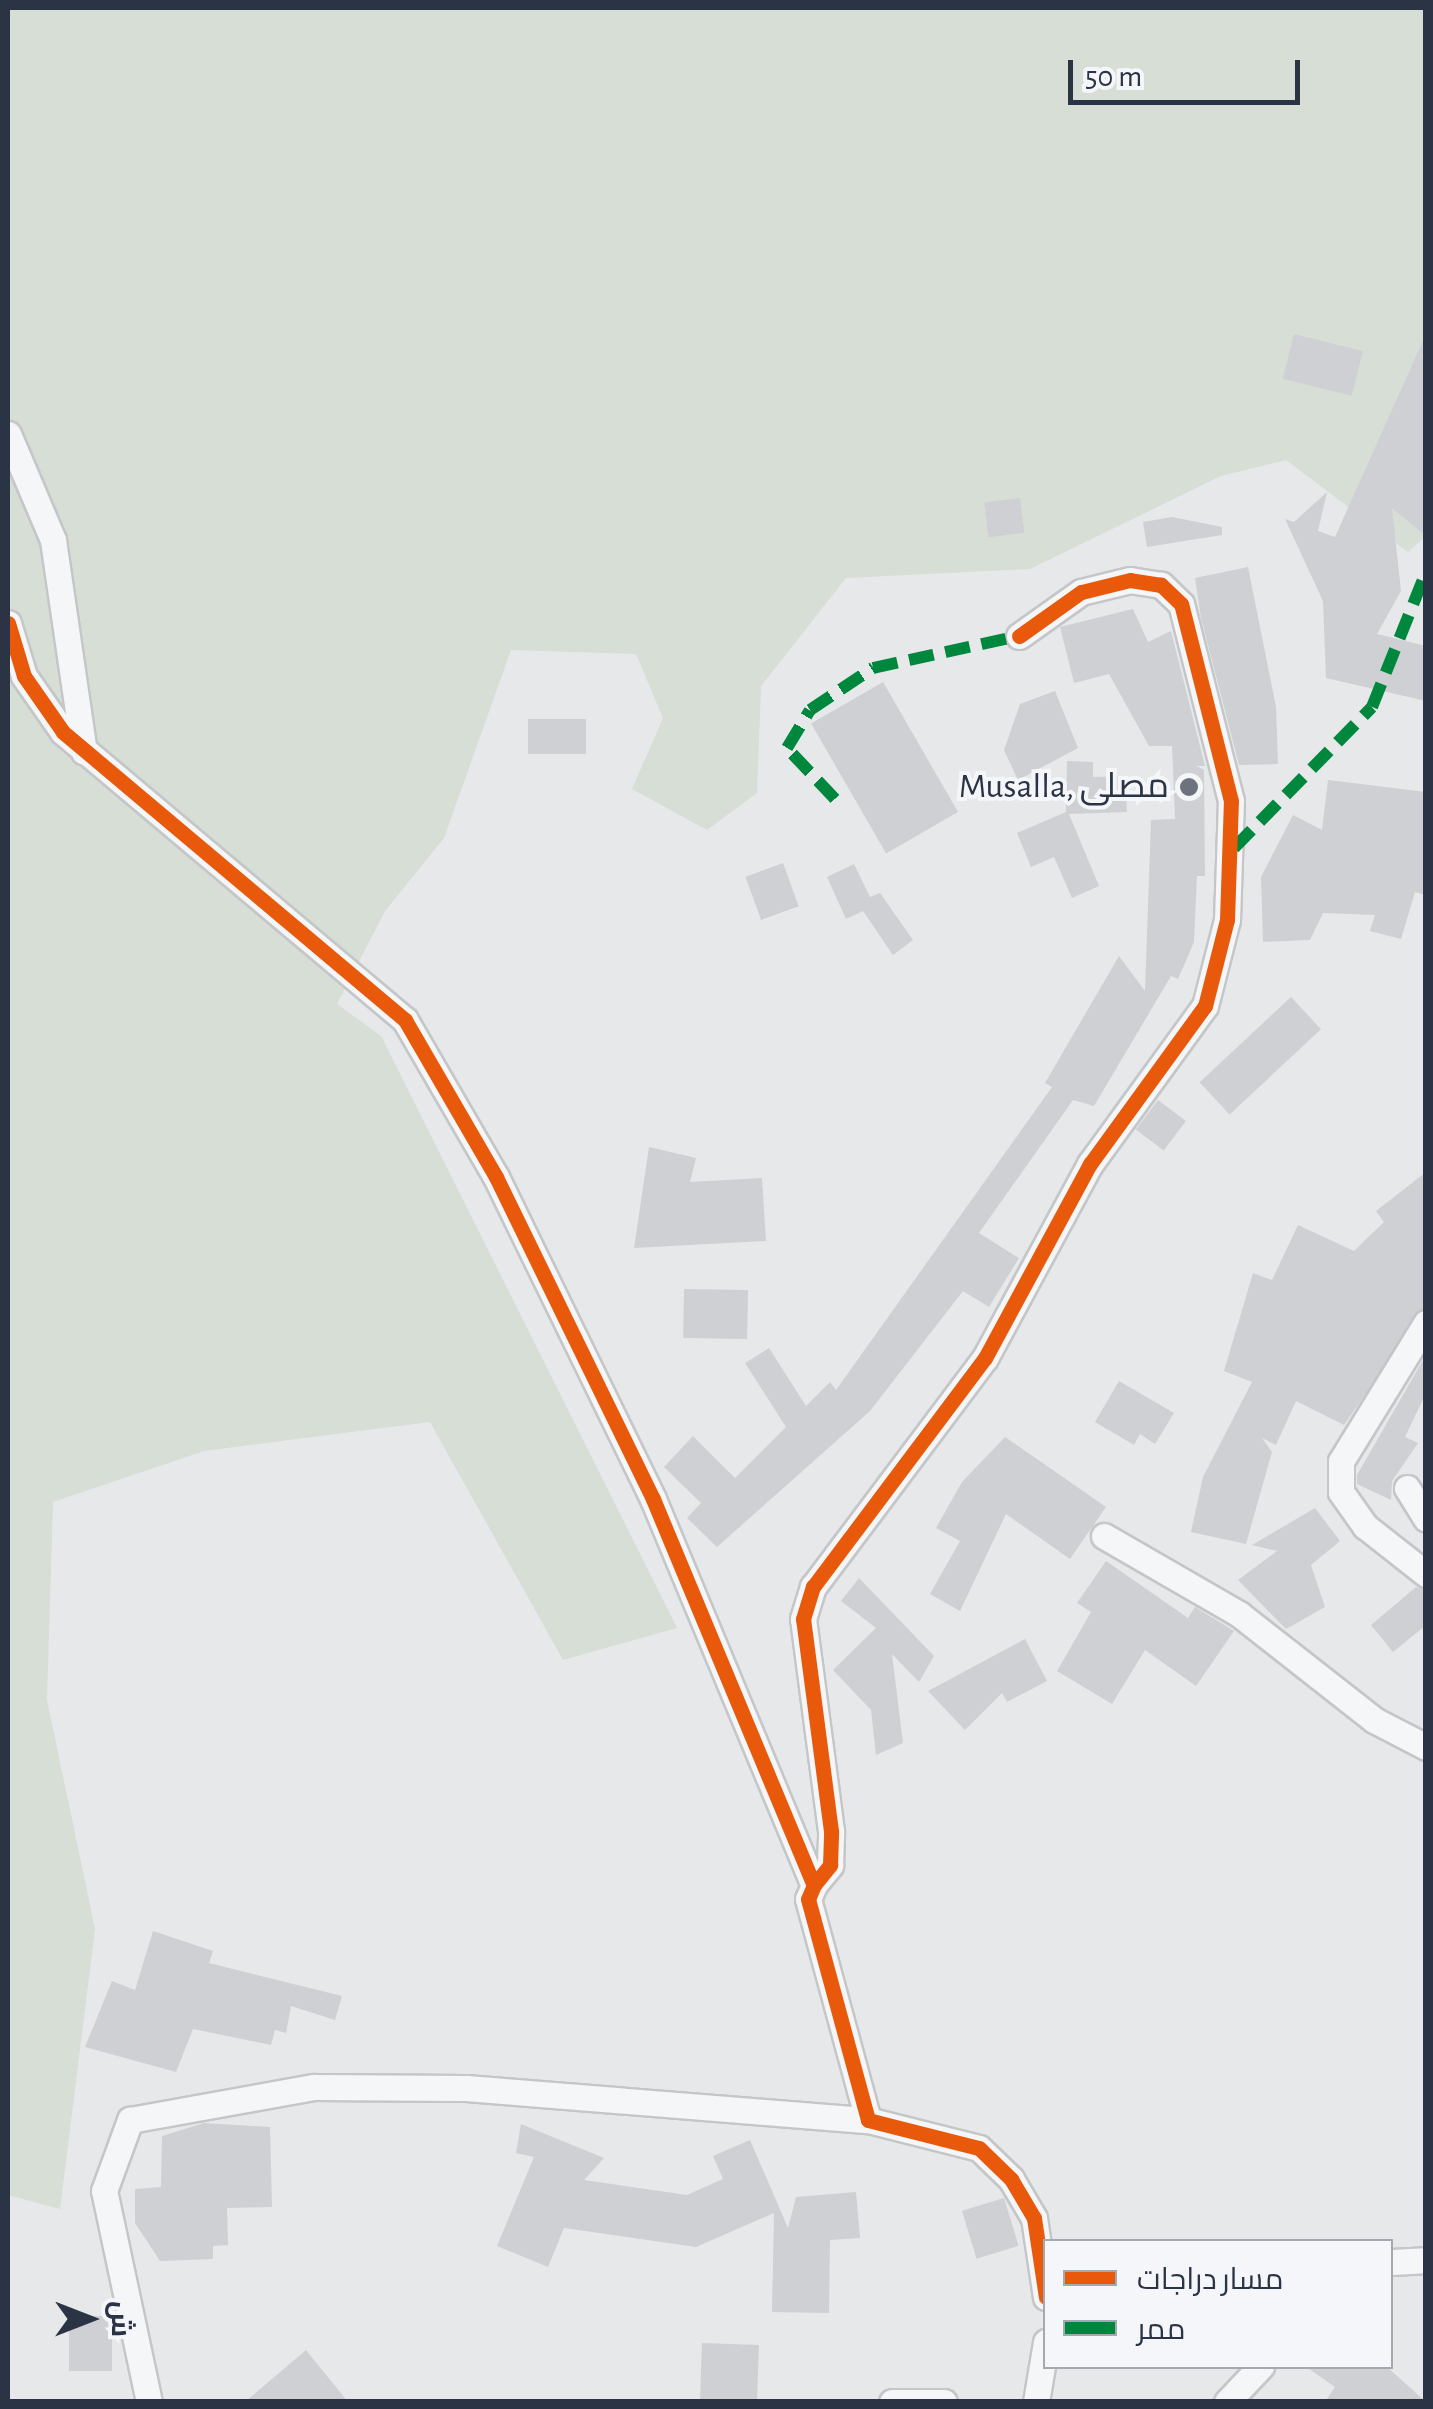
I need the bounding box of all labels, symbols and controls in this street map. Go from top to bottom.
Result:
scale bar [1073,40,1306,102]
text: 50 m [1085,62,1142,92]
place label: Musalla, مصلى [959,766,1169,808]
marker: Musalla, مصلى [1178,776,1200,798]
legend [1043,2239,1393,2369]
text: مسار دراجات [1137,2265,1283,2295]
north arrow [40,2269,140,2369]
text: ش [106,2301,134,2337]
text: ممر [1137,2315,1186,2345]

